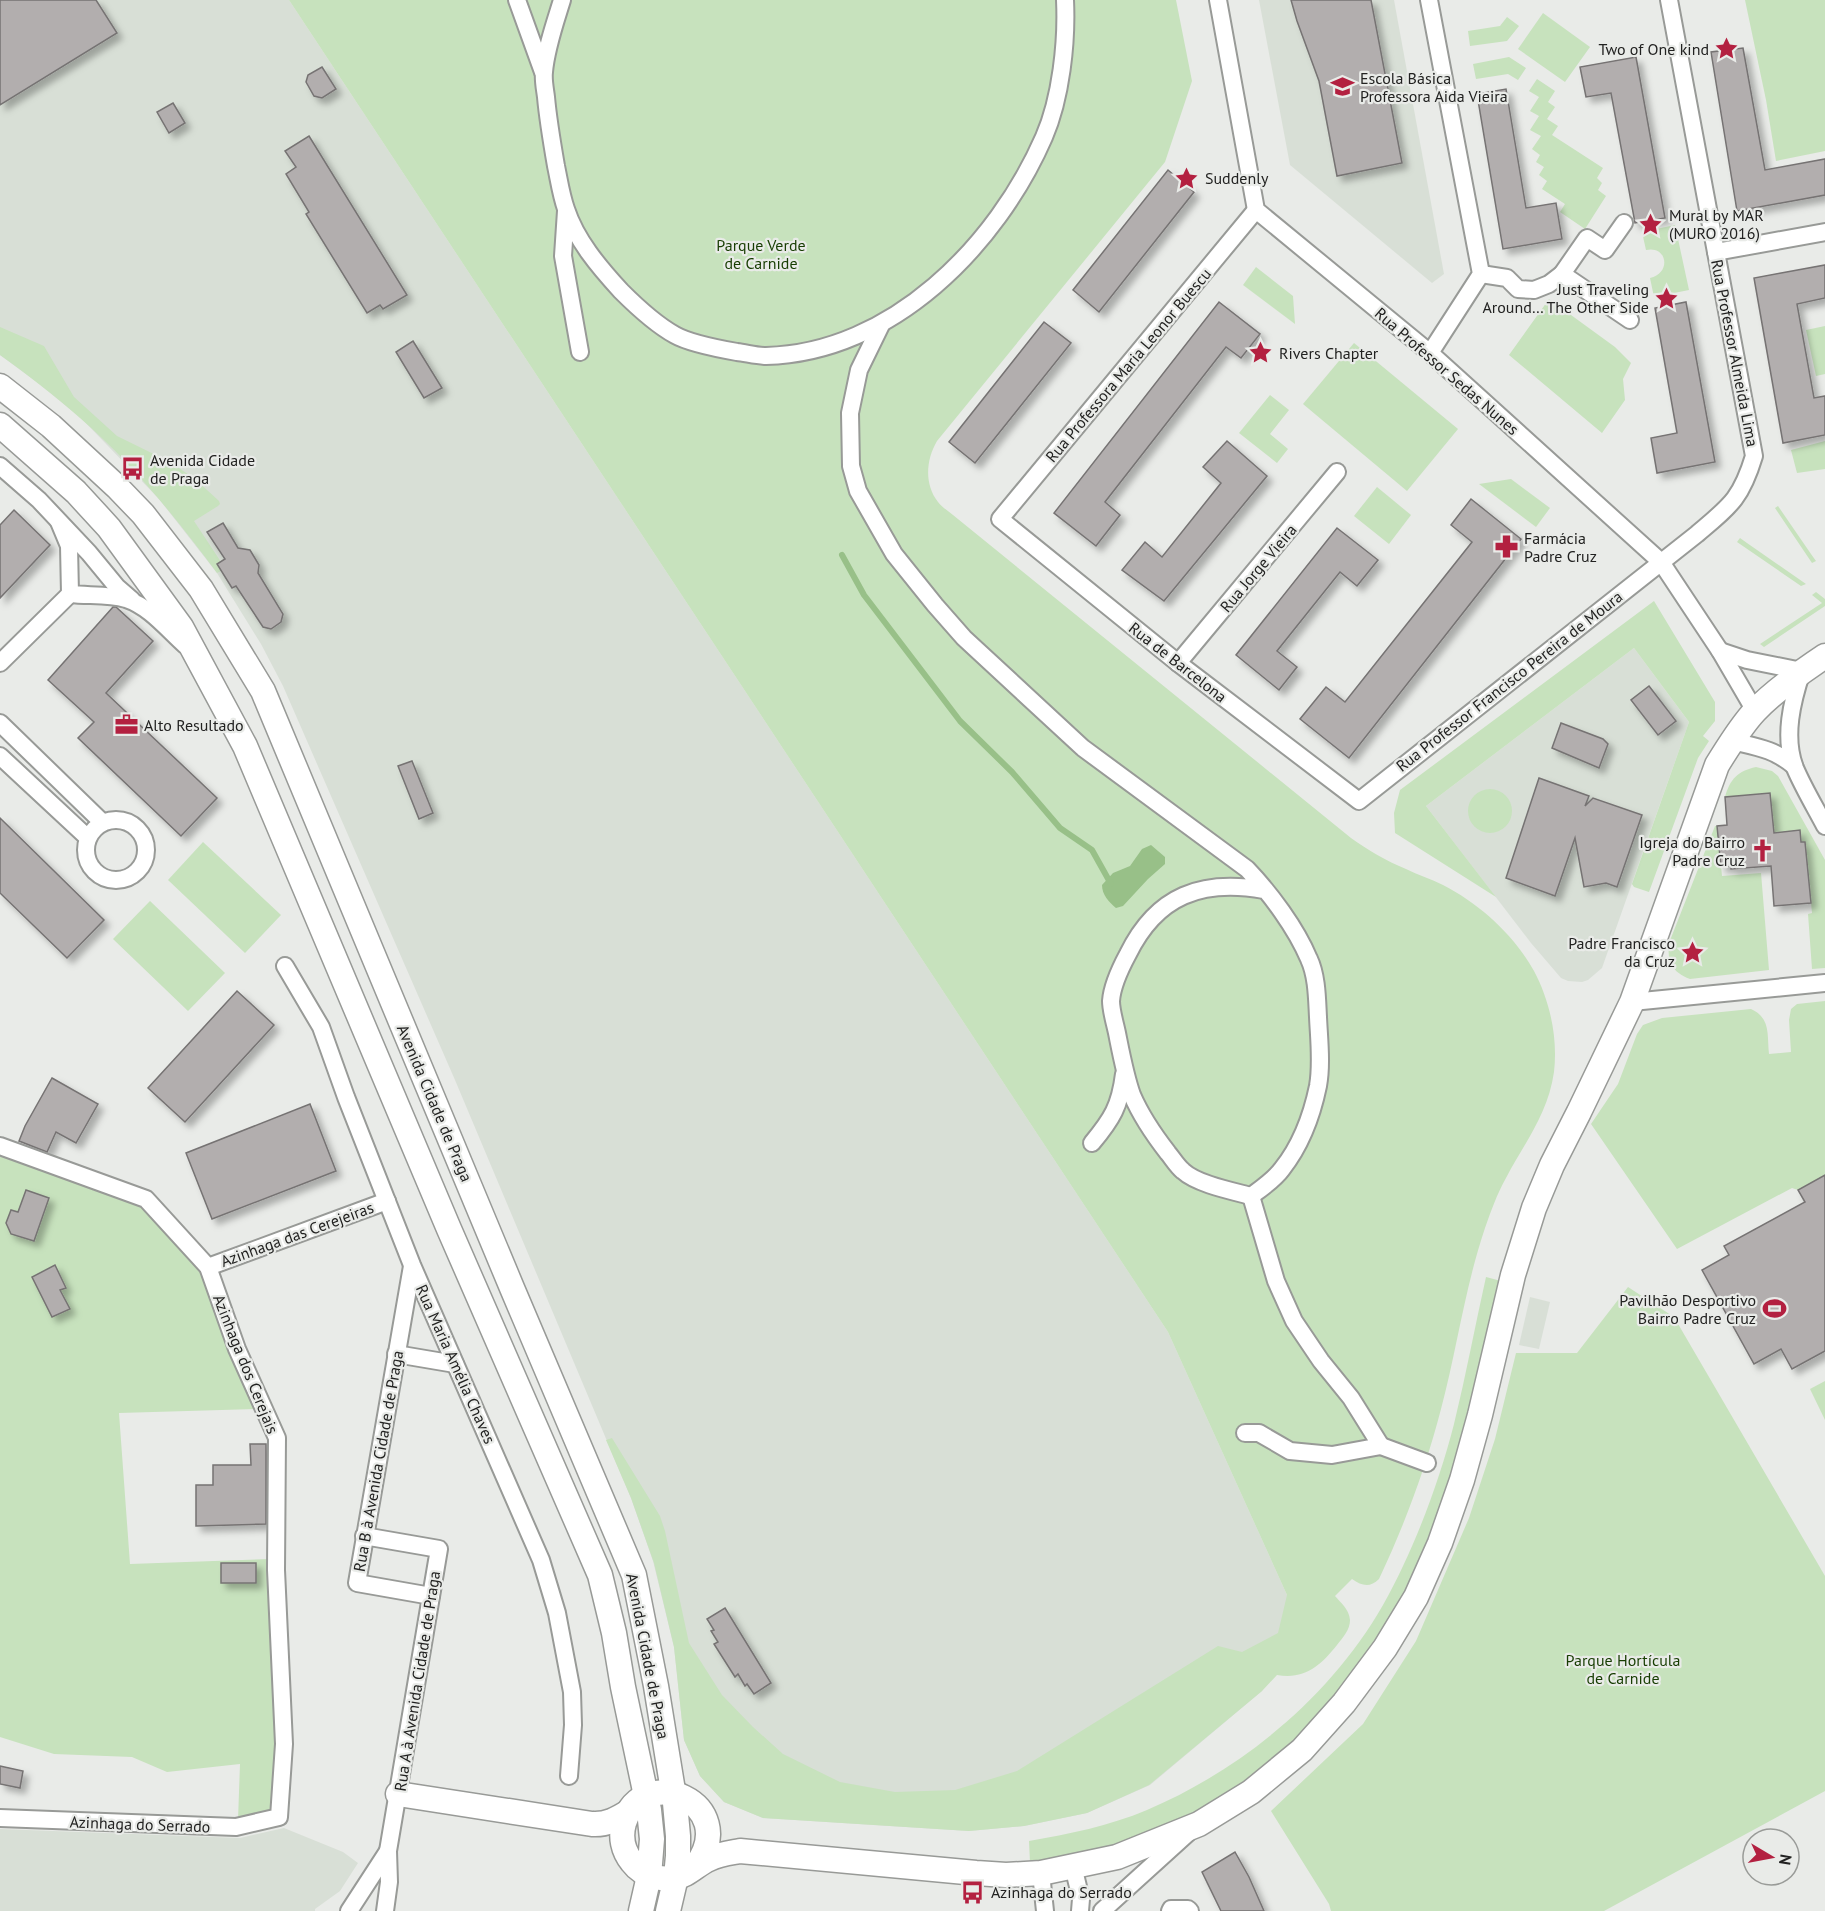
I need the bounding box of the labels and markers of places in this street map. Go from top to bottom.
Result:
place icon: Two of One kind [1714,36,1740,62]
place label: Two of One kind [1599,39,1709,59]
place label: Escola Básica Professora Aida Vieira [1360,68,1508,106]
school or university icon: Escola Básica Professora Aida Vieira [1329,74,1355,100]
place icon: Suddenly [1174,165,1200,191]
place label: Suddenly [1205,168,1269,188]
place label: Mural by MAR (MURO 2016) [1669,205,1764,243]
place icon: Mural by MAR (MURO 2016) [1638,211,1664,237]
place label: Just Traveling Around… The Other Side [1482,279,1649,317]
place icon: Just Traveling Around… The Other Side [1654,285,1680,311]
place icon: Rivers Chapter [1248,340,1274,366]
place label: Rivers Chapter [1279,343,1379,363]
place label: Avenida Cidade de Praga [150,450,255,488]
bus stop icon: Avenida Cidade de Praga [119,456,145,482]
place label: Farmácia Padre Cruz [1524,528,1597,566]
pharmacy icon: Farmácia Padre Cruz [1493,534,1519,560]
office icon: Alto Resultado [113,712,139,738]
place label: Alto Resultado [144,715,244,735]
place label: Igreja do Bairro Padre Cruz [1639,832,1745,870]
church icon: Igreja do Bairro Padre Cruz [1750,838,1776,864]
place label: Padre Francisco da Cruz [1568,933,1675,971]
place icon: Padre Francisco da Cruz [1680,939,1706,965]
place label: Pavilhão Desportivo Bairro Padre Cruz [1619,1290,1756,1328]
sports icon: Pavilhão Desportivo Bairro Padre Cruz [1761,1296,1787,1322]
bus stop icon: Azinhaga do Serrado [960,1879,986,1905]
place label: Azinhaga do Serrado [991,1882,1132,1902]

